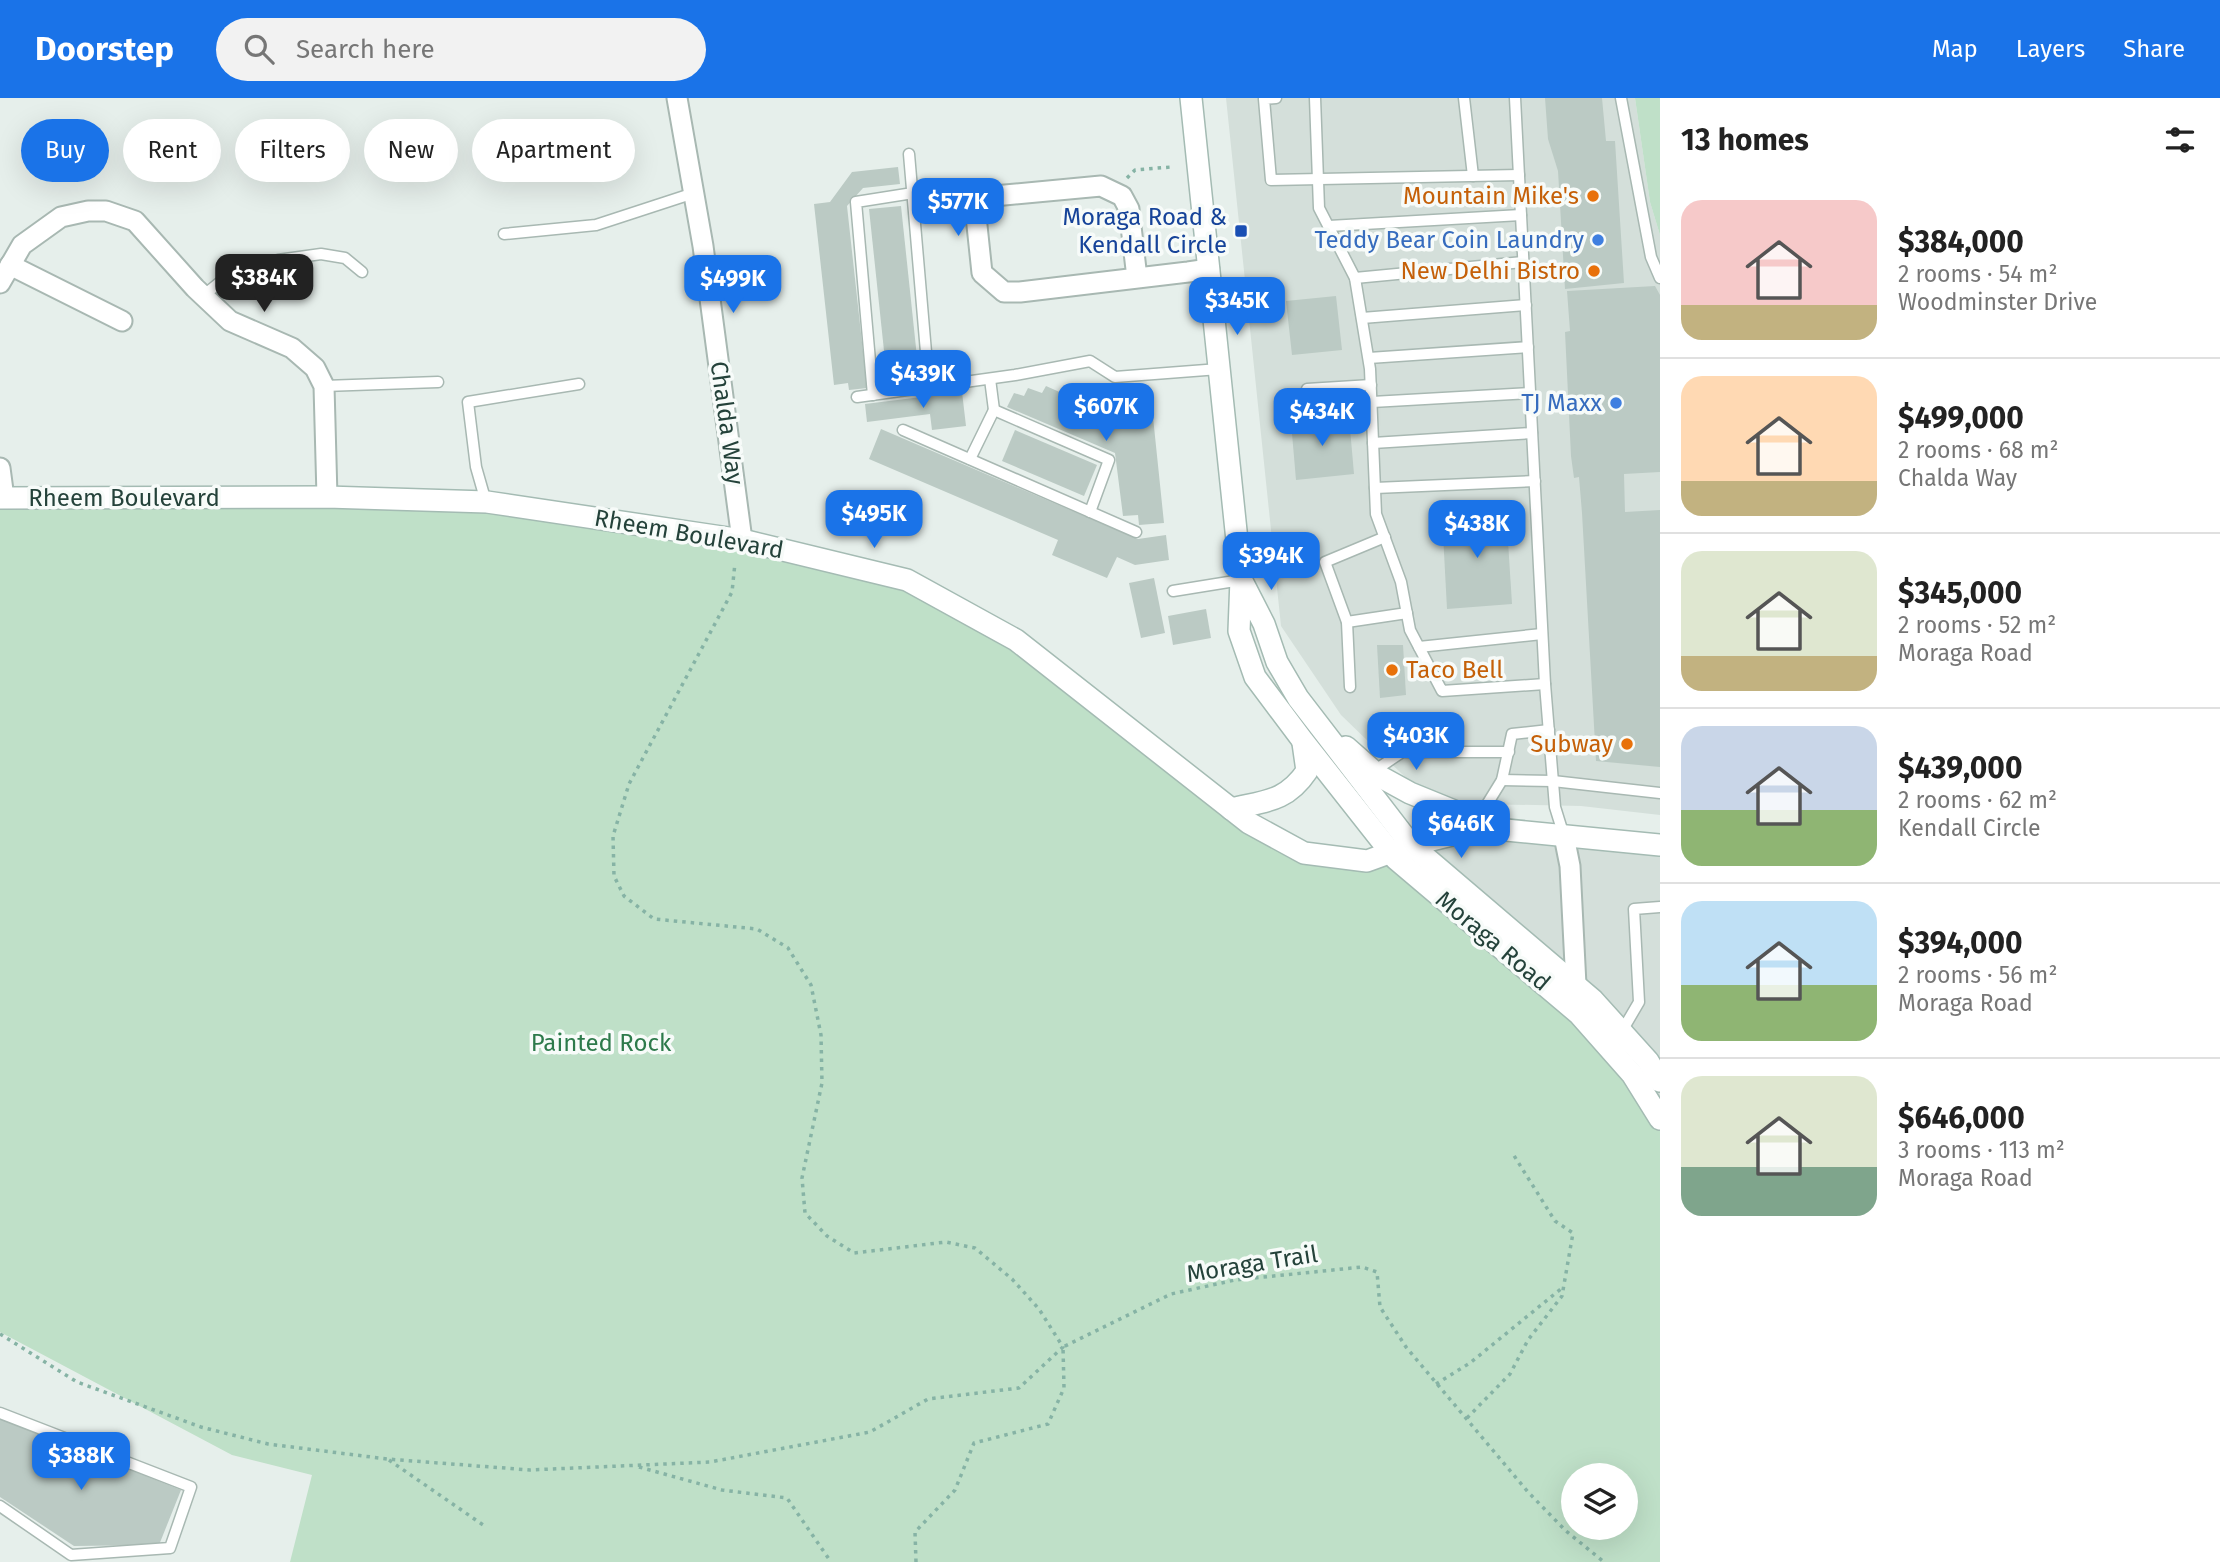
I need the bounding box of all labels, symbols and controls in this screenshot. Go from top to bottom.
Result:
search box [216,18,706,81]
text: Doorstep [35,29,174,69]
icon: search [240,30,278,68]
text: Search here [296,34,435,65]
text: Map [1932,35,1978,63]
text: Layers [2016,35,2085,63]
text: Share [2123,35,2185,63]
chip: Buy [21,119,109,182]
chip: Rent [123,119,221,182]
chip: Filters [235,119,350,182]
chip: New [364,119,458,182]
chip: Apartment [472,119,635,182]
icon: filters [2161,121,2199,159]
text: 13 homes [1681,122,1809,158]
pin: $577K [909,178,1007,238]
place label: Mountain Mike's [1403,182,1579,210]
text: $577K [928,187,988,215]
marker: Mountain Mike's [1585,188,1601,204]
place label: Moraga Road & Kendall Circle [1062,203,1227,259]
marker: Moraga Road & Kendall Circle [1233,223,1249,239]
text: $384,000 [1898,224,2024,260]
place label: Teddy Bear Coin Laundry [1314,226,1584,254]
icon: home [1737,228,1821,312]
marker: Teddy Bear Coin Laundry [1590,232,1606,248]
pin: $384K [215,254,313,314]
pin: $499K [684,256,782,315]
place label: New Delhi Bistro [1400,257,1580,285]
text: 2 rooms · 54 m² [1898,260,2057,288]
text: $384K [231,263,297,291]
marker: New Delhi Bistro [1586,263,1602,279]
text: $499K [700,264,766,292]
pin: $345K [1188,278,1286,337]
text: $345K [1205,286,1269,314]
text: Woodminster Drive [1898,288,2097,316]
pin: $439K [874,350,972,410]
street label: Chalda Way [704,359,750,487]
text: $439K [891,359,955,387]
pin: $607K [1057,384,1155,443]
pin: $434K [1273,388,1371,448]
place label: TJ Maxx [1521,389,1602,417]
text: $607K [1074,392,1138,420]
marker: TJ Maxx [1608,395,1624,411]
text: $434K [1290,397,1354,425]
text: $499,000 [1898,400,2024,436]
icon: home [1737,404,1821,488]
text: 2 rooms · 68 m² [1898,436,2059,464]
text: Chalda Way [1898,464,2017,492]
street label: Rheem Boulevard [28,484,220,512]
pin: $495K [825,490,923,550]
text: $495K [842,499,906,527]
pin: $438K [1428,500,1526,560]
street label: Rheem Boulevard [592,504,786,564]
text: $438K [1444,509,1510,537]
pin: $394K [1222,532,1320,592]
text: $394K [1239,541,1303,569]
text: $345,000 [1898,575,2022,611]
icon: home [1737,579,1821,663]
text: 2 rooms · 52 m² [1898,611,2056,639]
text: Moraga Road [1898,639,2033,667]
place label: Taco Bell [1406,656,1503,684]
marker: Taco Bell [1384,662,1400,678]
pin: $403K [1367,712,1465,772]
text: $403K [1383,721,1449,749]
place label: Subway [1530,730,1613,758]
marker: Subway [1619,736,1635,752]
text: $439,000 [1898,750,2022,786]
icon: home [1737,754,1821,838]
text: 2 rooms · 62 m² [1898,786,2057,814]
pin: $646K [1412,800,1510,860]
text: $646K [1428,809,1494,837]
text: Kendall Circle [1898,814,2041,842]
street label: Moraga Road [1430,885,1556,997]
text: $394,000 [1898,925,2023,961]
icon: home [1737,929,1821,1013]
text: 2 rooms · 56 m² [1898,961,2057,989]
text: Moraga Road [1898,989,2033,1017]
park label: Painted Rock [531,1029,672,1057]
text: $646,000 [1898,1100,2025,1136]
icon: home [1737,1104,1821,1188]
text: 3 rooms · 113 m² [1898,1136,2065,1164]
text: Moraga Road [1898,1164,2033,1192]
street label: Moraga Trail [1184,1240,1320,1288]
pin: $388K [32,1432,130,1492]
text: $388K [48,1441,114,1469]
map controls [1561,1463,1638,1540]
button: layers [1561,1463,1638,1540]

